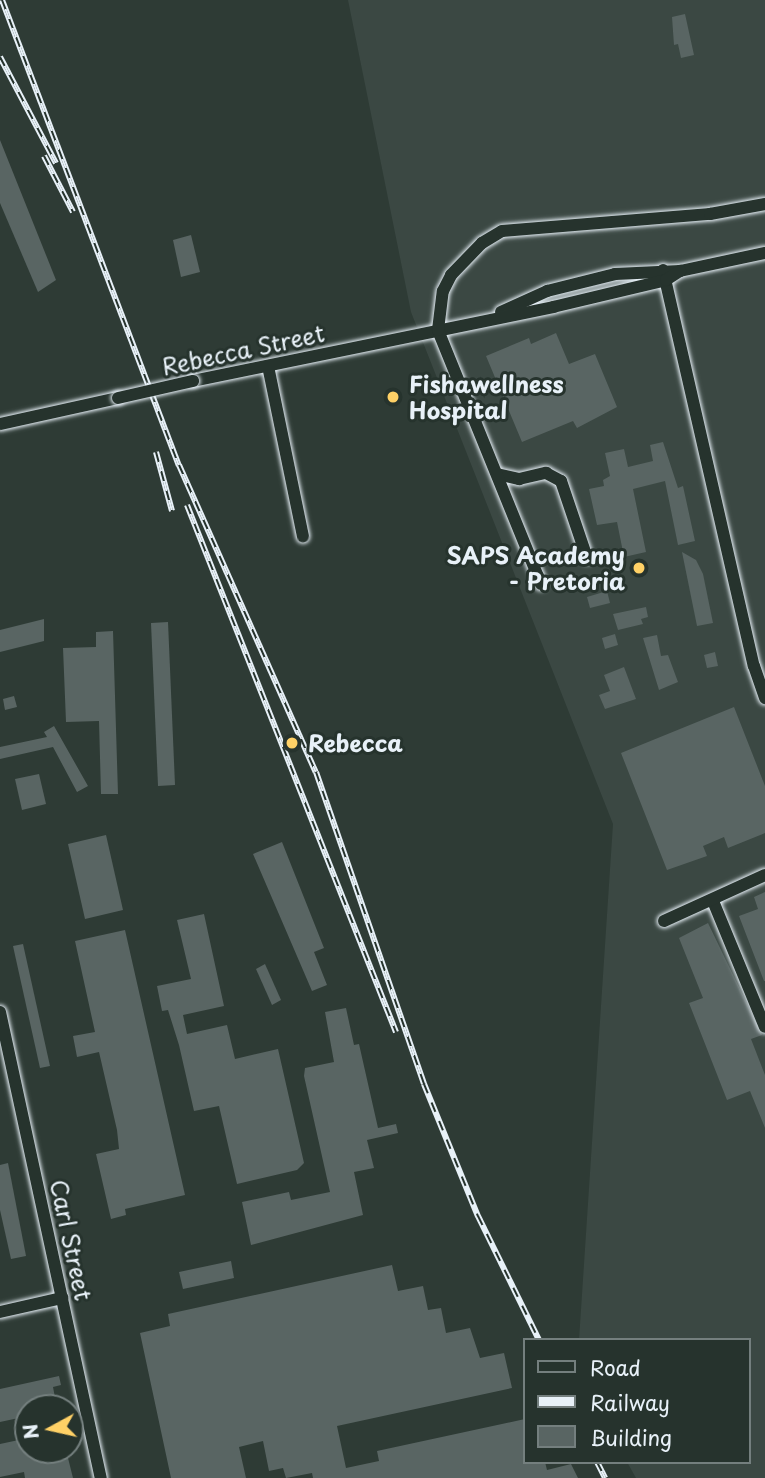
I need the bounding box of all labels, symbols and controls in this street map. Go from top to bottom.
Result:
street label: Rebecca Street [158,319,328,381]
place label: Fishawellness Hospital [409,370,564,424]
marker: Fishawellness Hospital [383,387,403,407]
place label: SAPS Academy - Pretoria [446,541,625,595]
marker: SAPS Academy - Pretoria [631,560,647,576]
place label: Rebecca [308,729,403,757]
marker: Rebecca [282,733,302,753]
street label: Carl Street [45,1177,97,1303]
legend [524,1338,751,1464]
text: Road [590,1351,641,1383]
text: Railway [590,1386,670,1418]
north arrow [14,1394,84,1464]
text: Building [590,1421,672,1453]
text: N [15,1422,45,1441]

